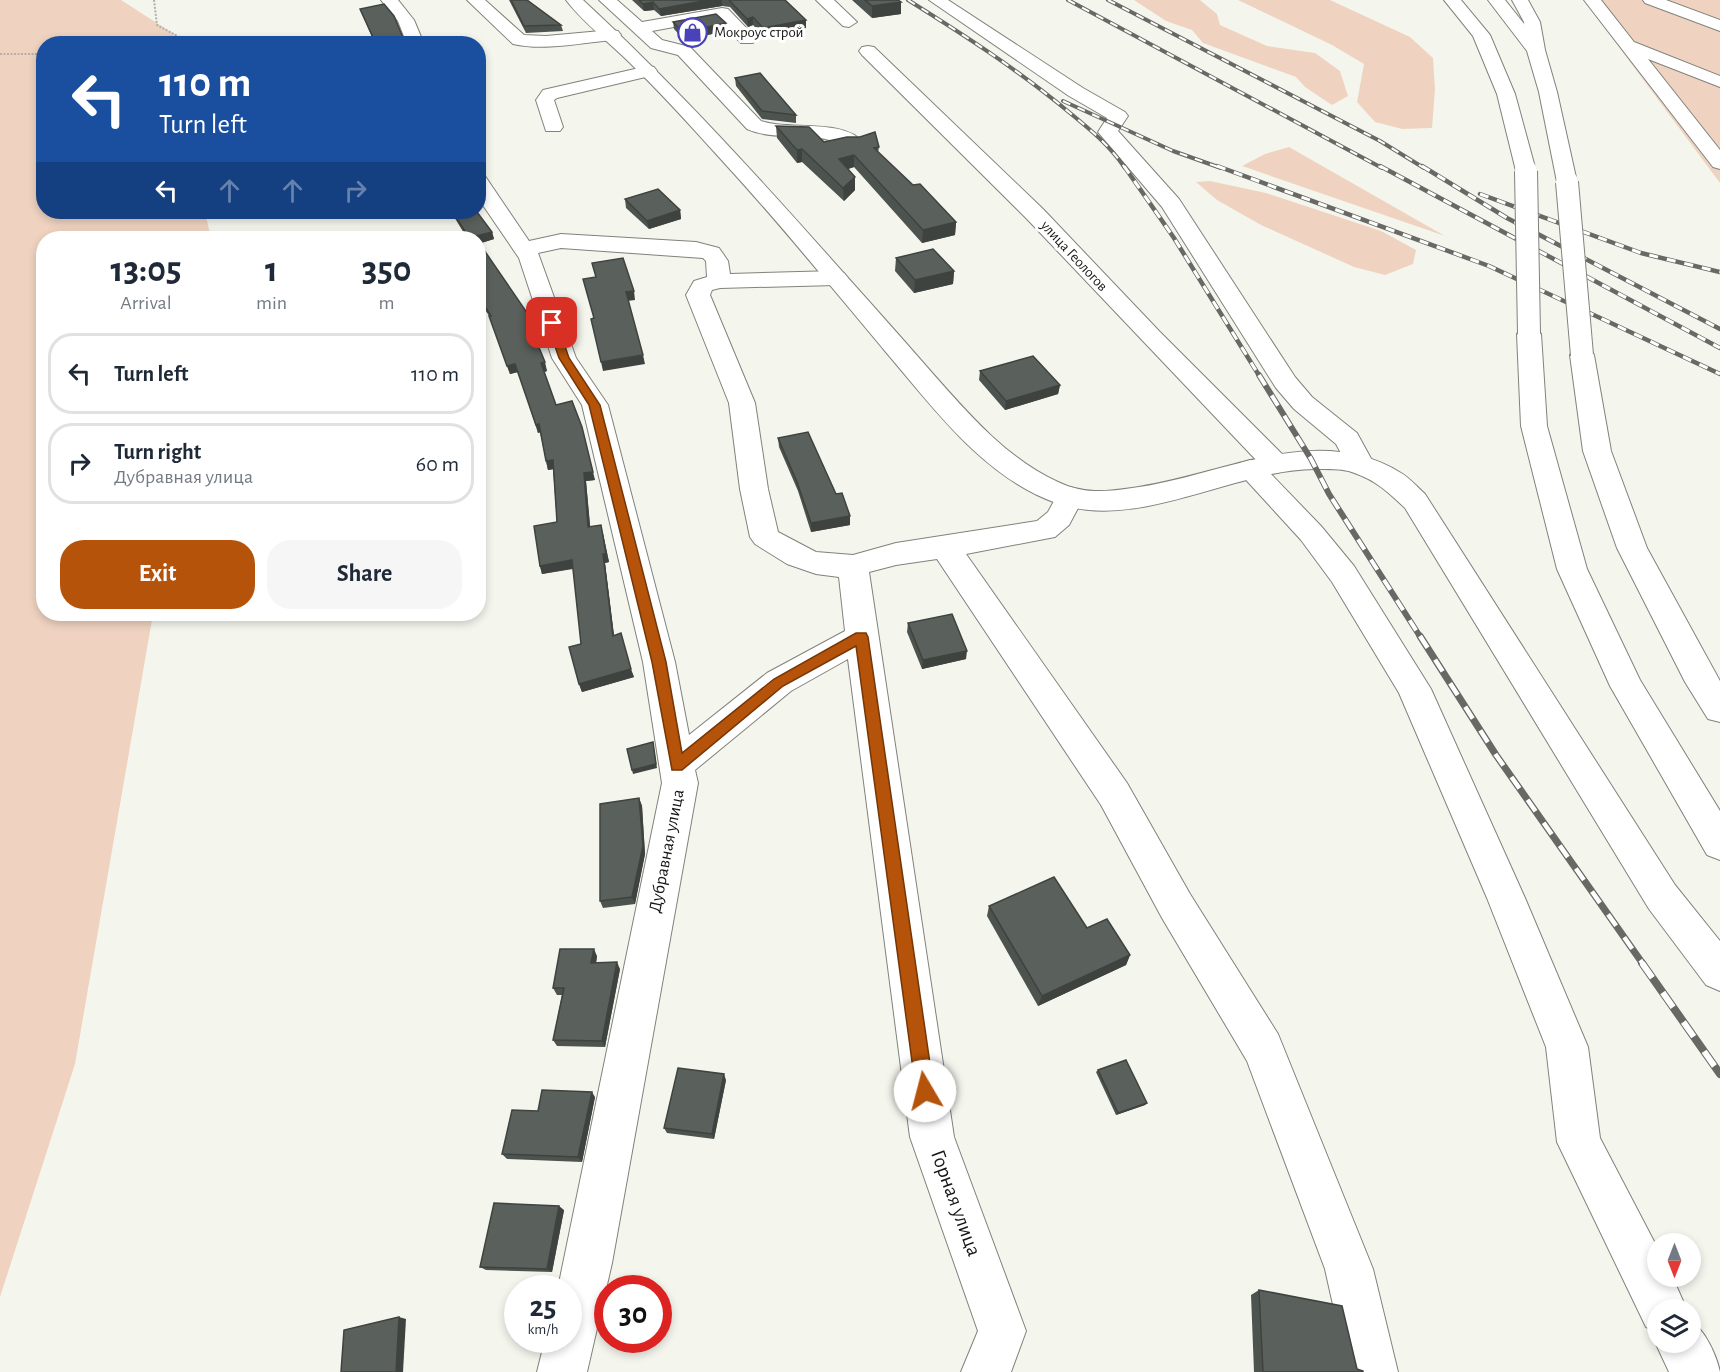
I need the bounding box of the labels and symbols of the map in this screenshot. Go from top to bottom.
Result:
shop icon: Мокроус строй [677,16,709,48]
place label: Мокроус строй [714,25,804,40]
street label: улица Геологов [1037,217,1110,294]
pin [526,297,577,348]
street label: Дубравная улица [645,788,688,914]
position arrow [893,1059,957,1123]
street label: Горная улица [927,1147,985,1259]
north arrow [1647,1233,1701,1287]
speed limit sign: 30 [594,1275,672,1353]

